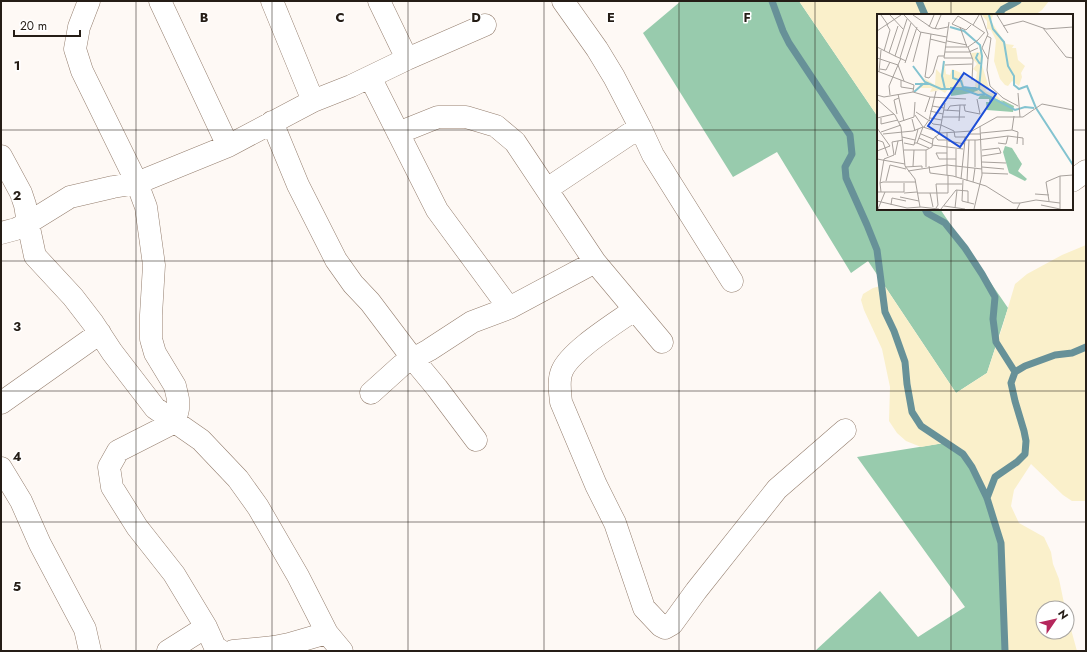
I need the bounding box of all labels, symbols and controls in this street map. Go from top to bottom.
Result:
text: B [200,8,209,27]
text: C [335,8,345,27]
text: D [471,8,481,27]
text: E [607,8,615,27]
text: F [743,8,751,27]
scale bar [14,12,80,38]
inset map [877,14,1073,210]
text: 20 m [20,17,47,35]
text: 1 [14,56,20,75]
text: 2 [13,186,21,205]
text: 3 [13,317,21,336]
text: 4 [12,447,22,466]
text: 5 [13,577,21,596]
north arrow [1035,600,1075,640]
text: N [1054,606,1072,623]

